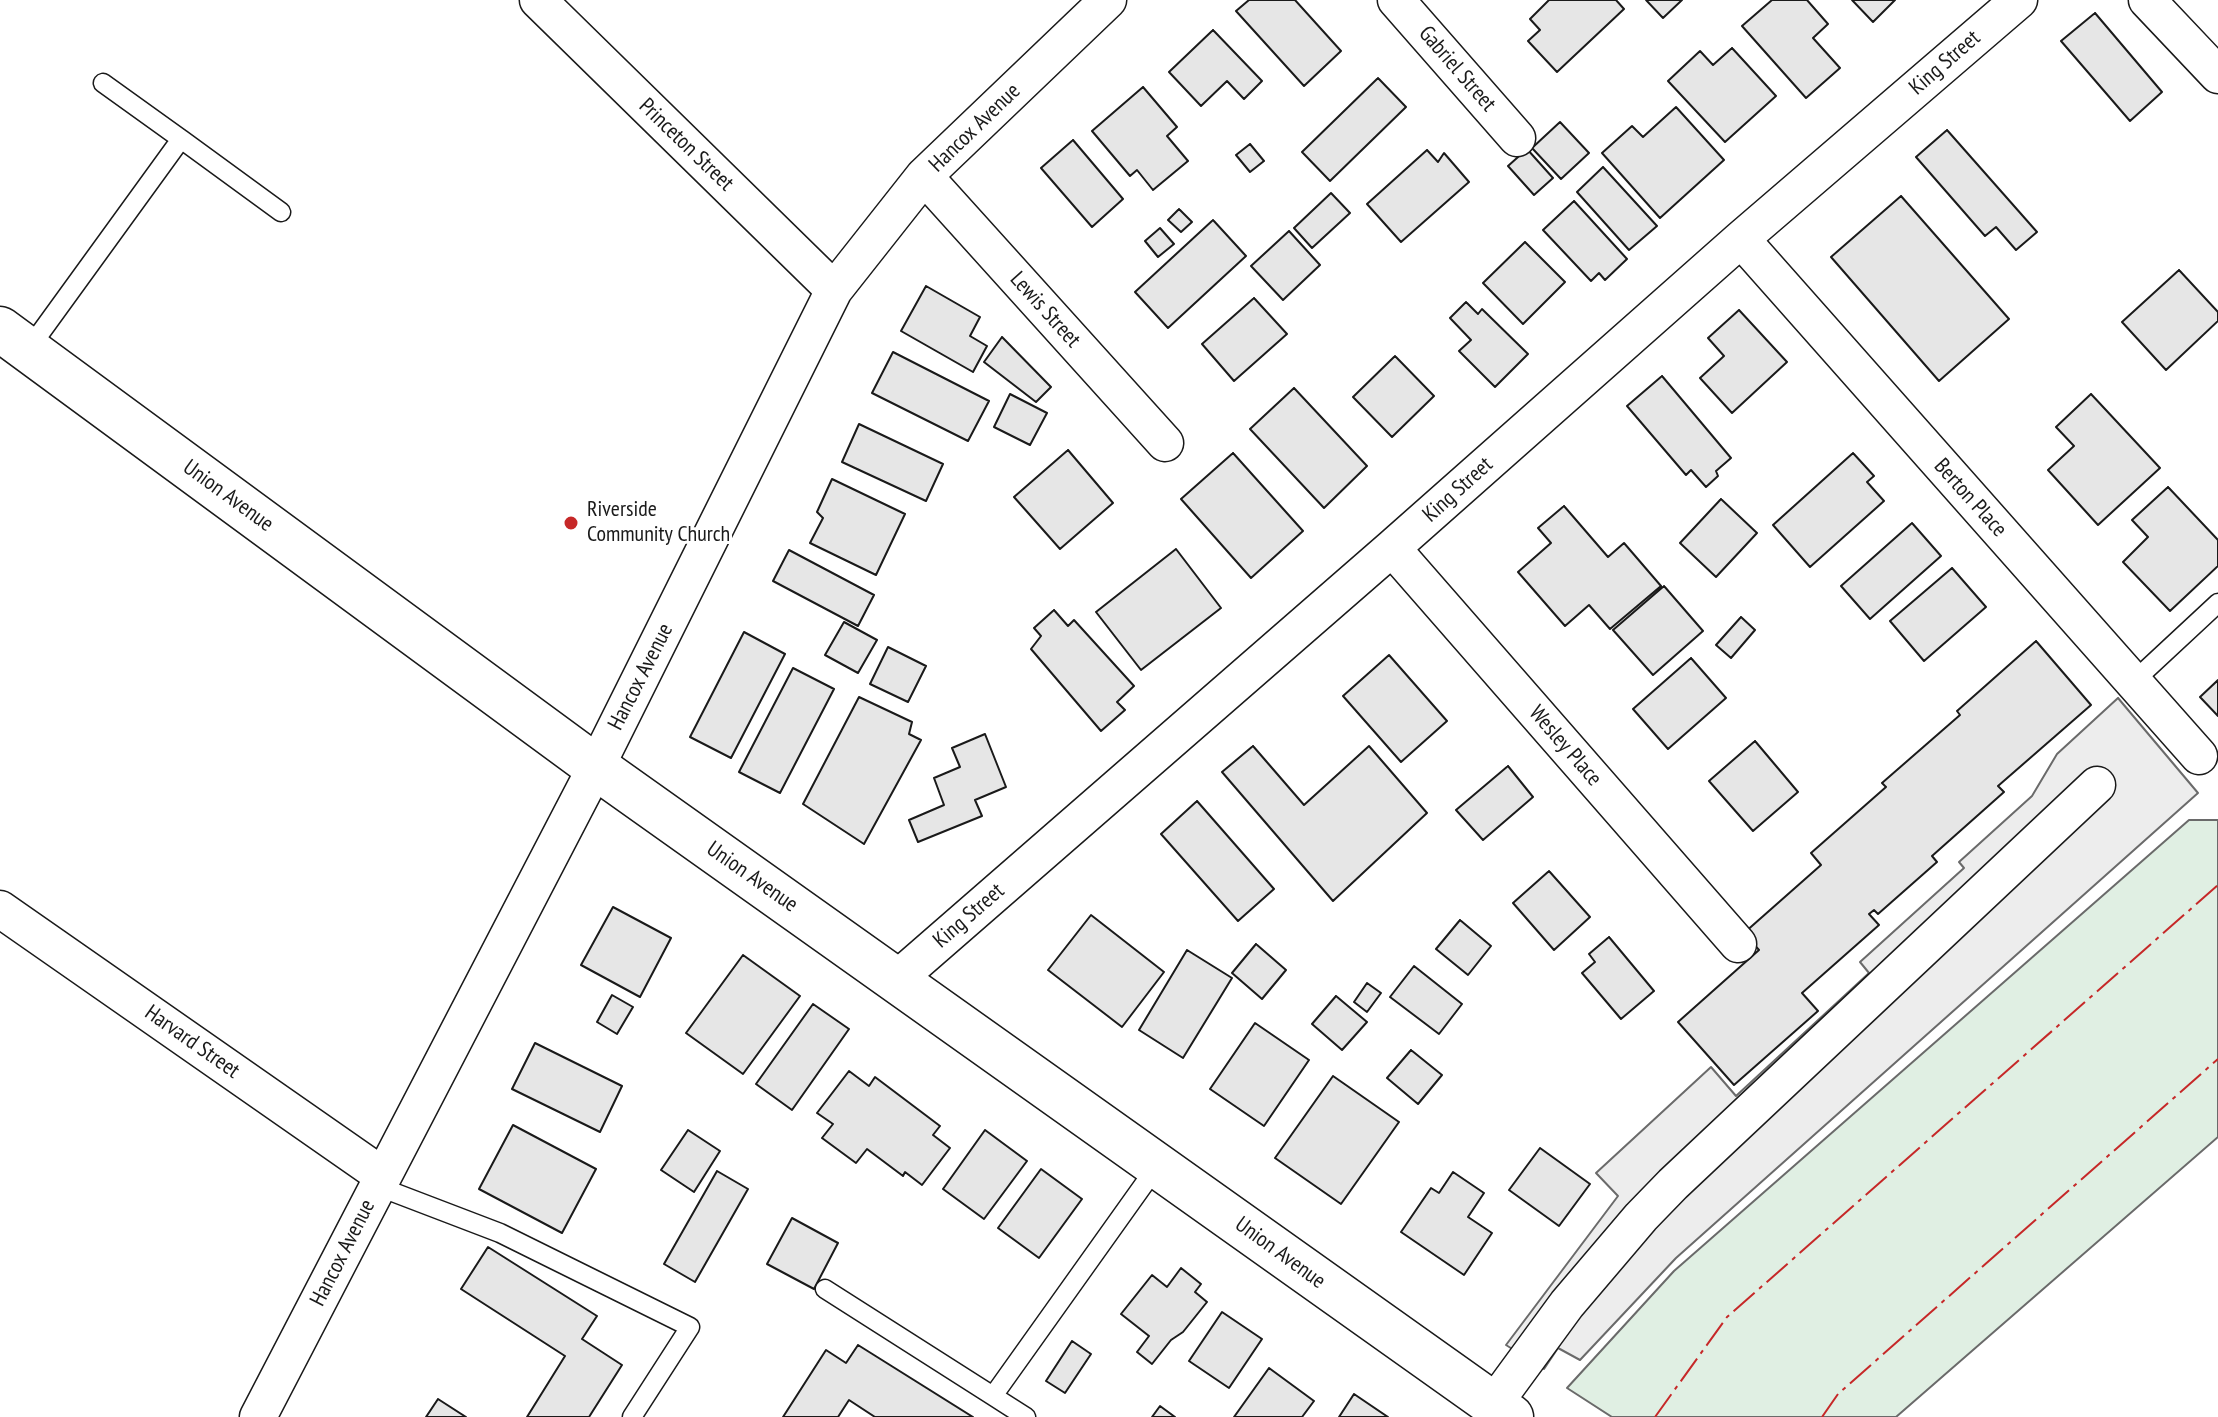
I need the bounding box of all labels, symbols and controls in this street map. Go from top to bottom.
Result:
street label: Gabriel Street [1413,21,1501,117]
street label: King Street [1904,25,1986,101]
street label: Hancox Avenue [924,78,1026,178]
street label: Princeton Street [633,93,739,197]
street label: Lewis Street [1004,267,1086,353]
street label: King Street [1418,452,1498,528]
street label: Berton Place [1928,453,2012,543]
street label: Union Avenue [178,454,278,538]
place label: Riverside Community Church [587,497,730,548]
marker: Riverside Community Church [562,514,580,532]
street label: Hancox Avenue [603,619,679,735]
street label: Wesley Place [1523,700,1607,792]
street label: Union Avenue [701,836,803,918]
street label: King Street [928,878,1010,954]
street label: Harvard Street [139,1000,245,1084]
street label: Hancox Avenue [305,1195,381,1311]
street label: Union Avenue [1230,1211,1330,1295]

